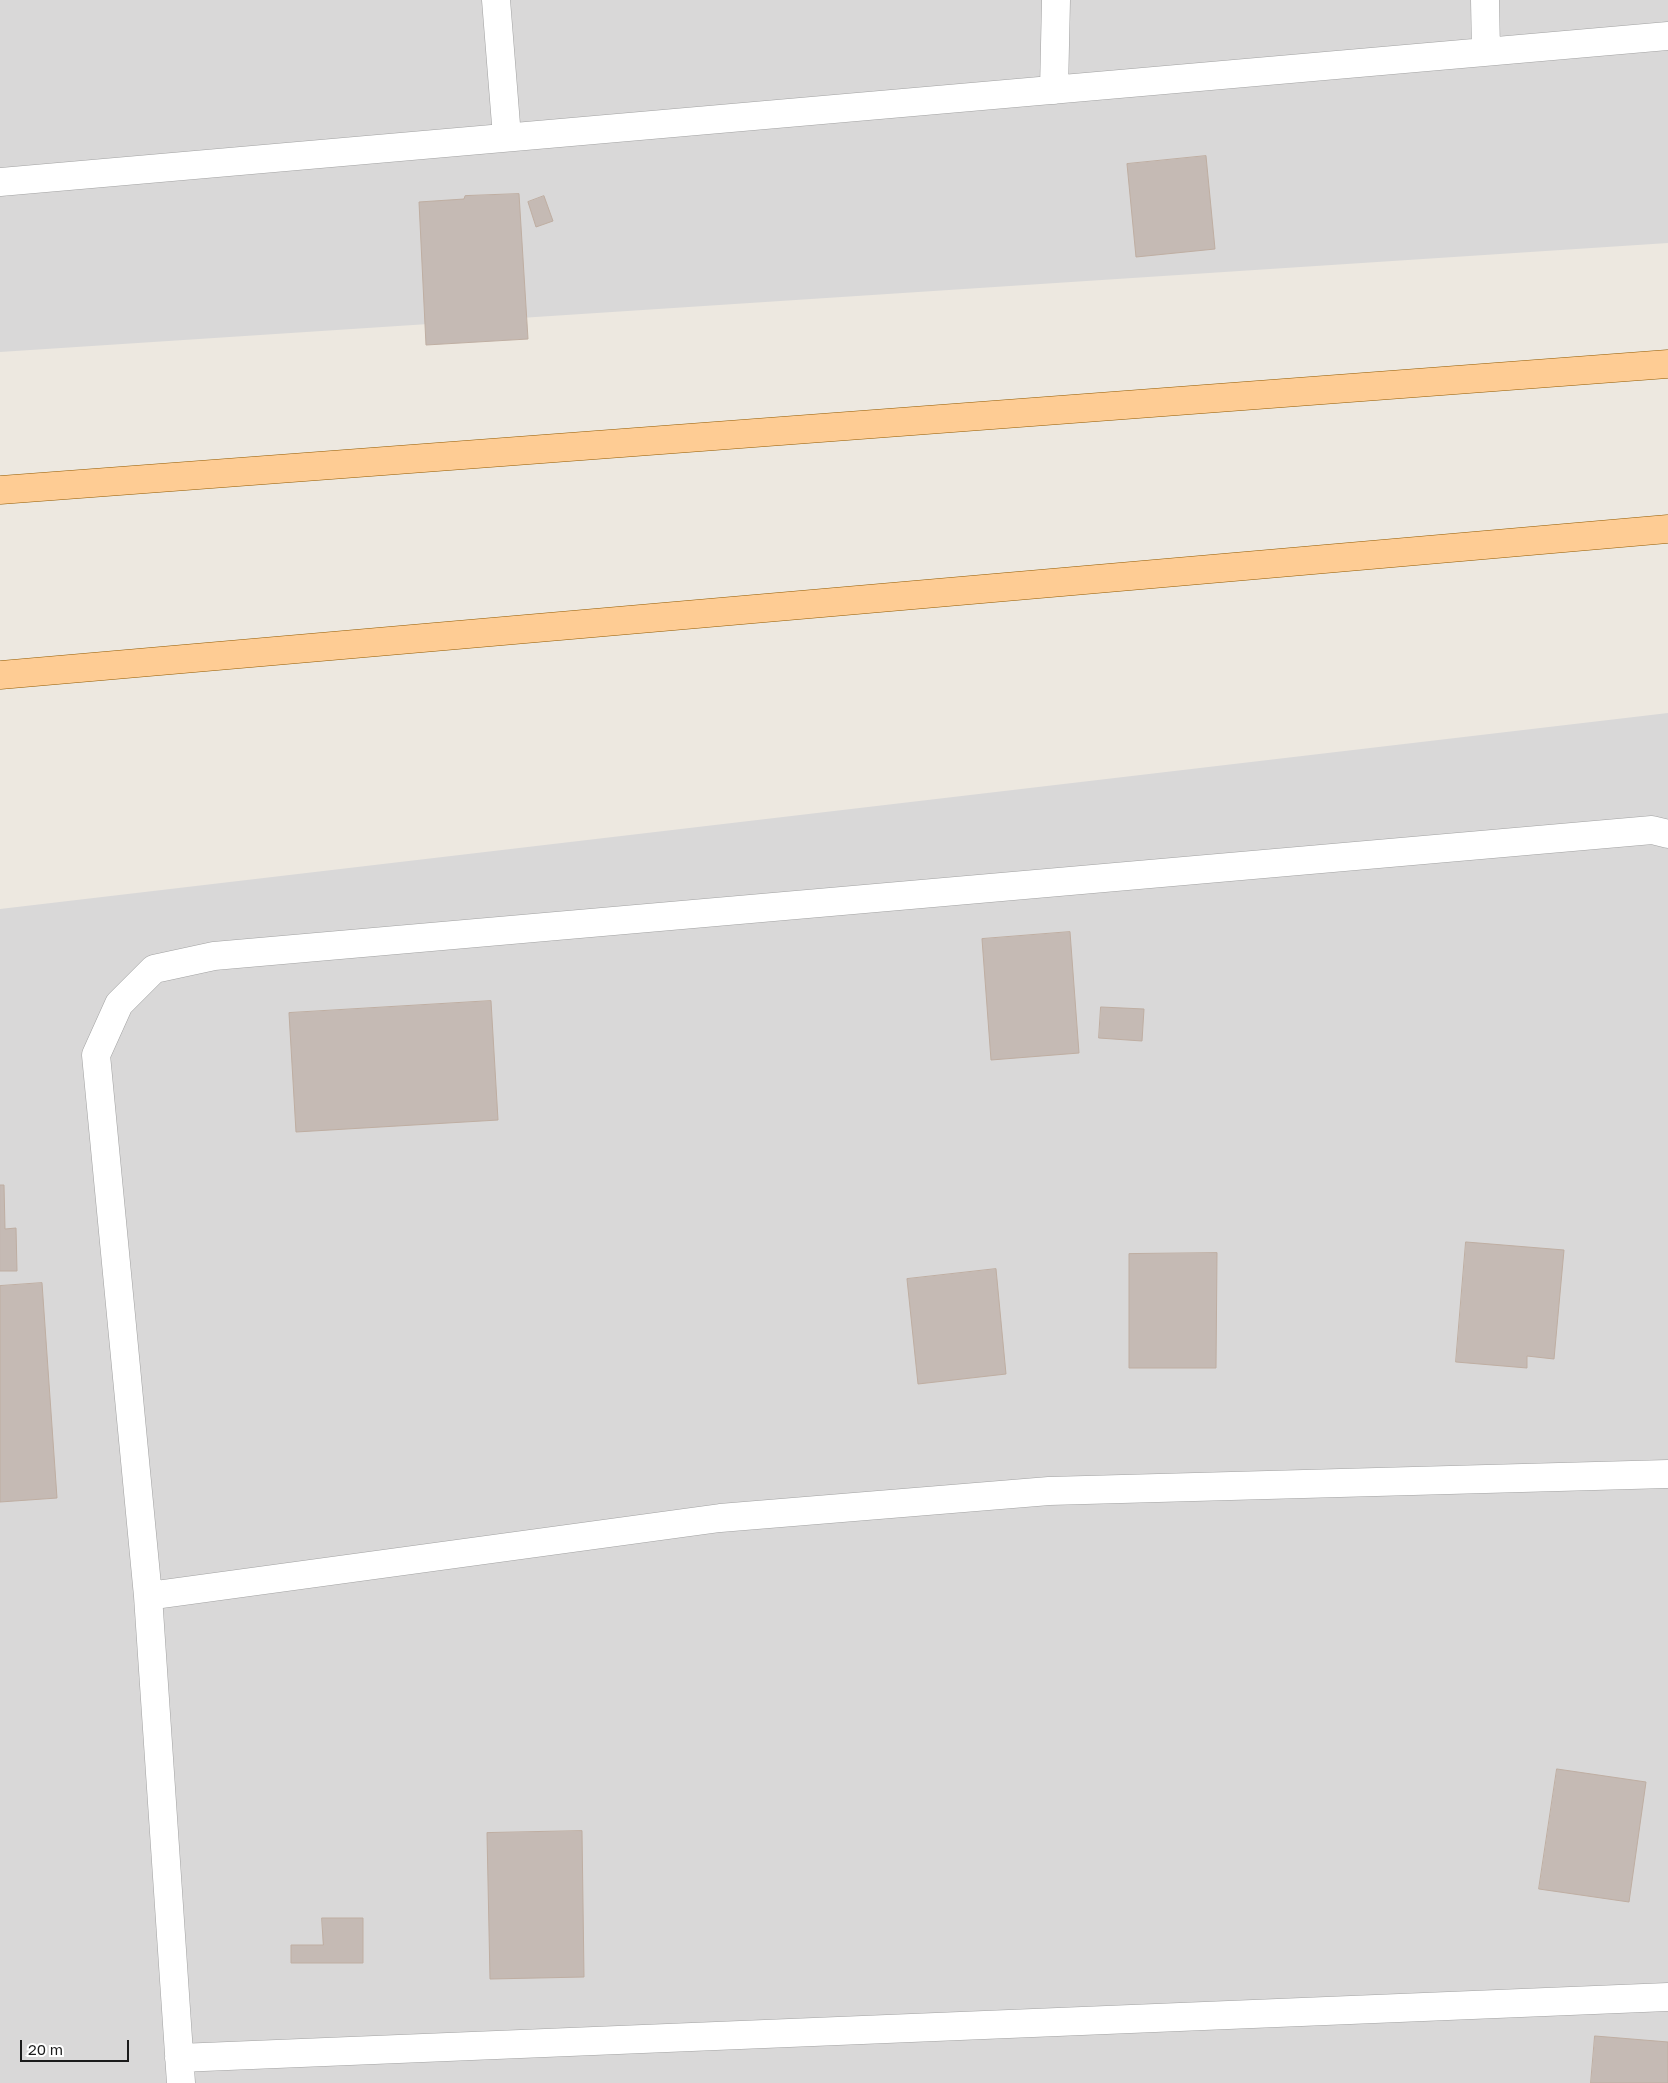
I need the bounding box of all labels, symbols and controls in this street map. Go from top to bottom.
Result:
scale bar [22,2030,131,2062]
text: 20 m [28,2040,63,2058]

